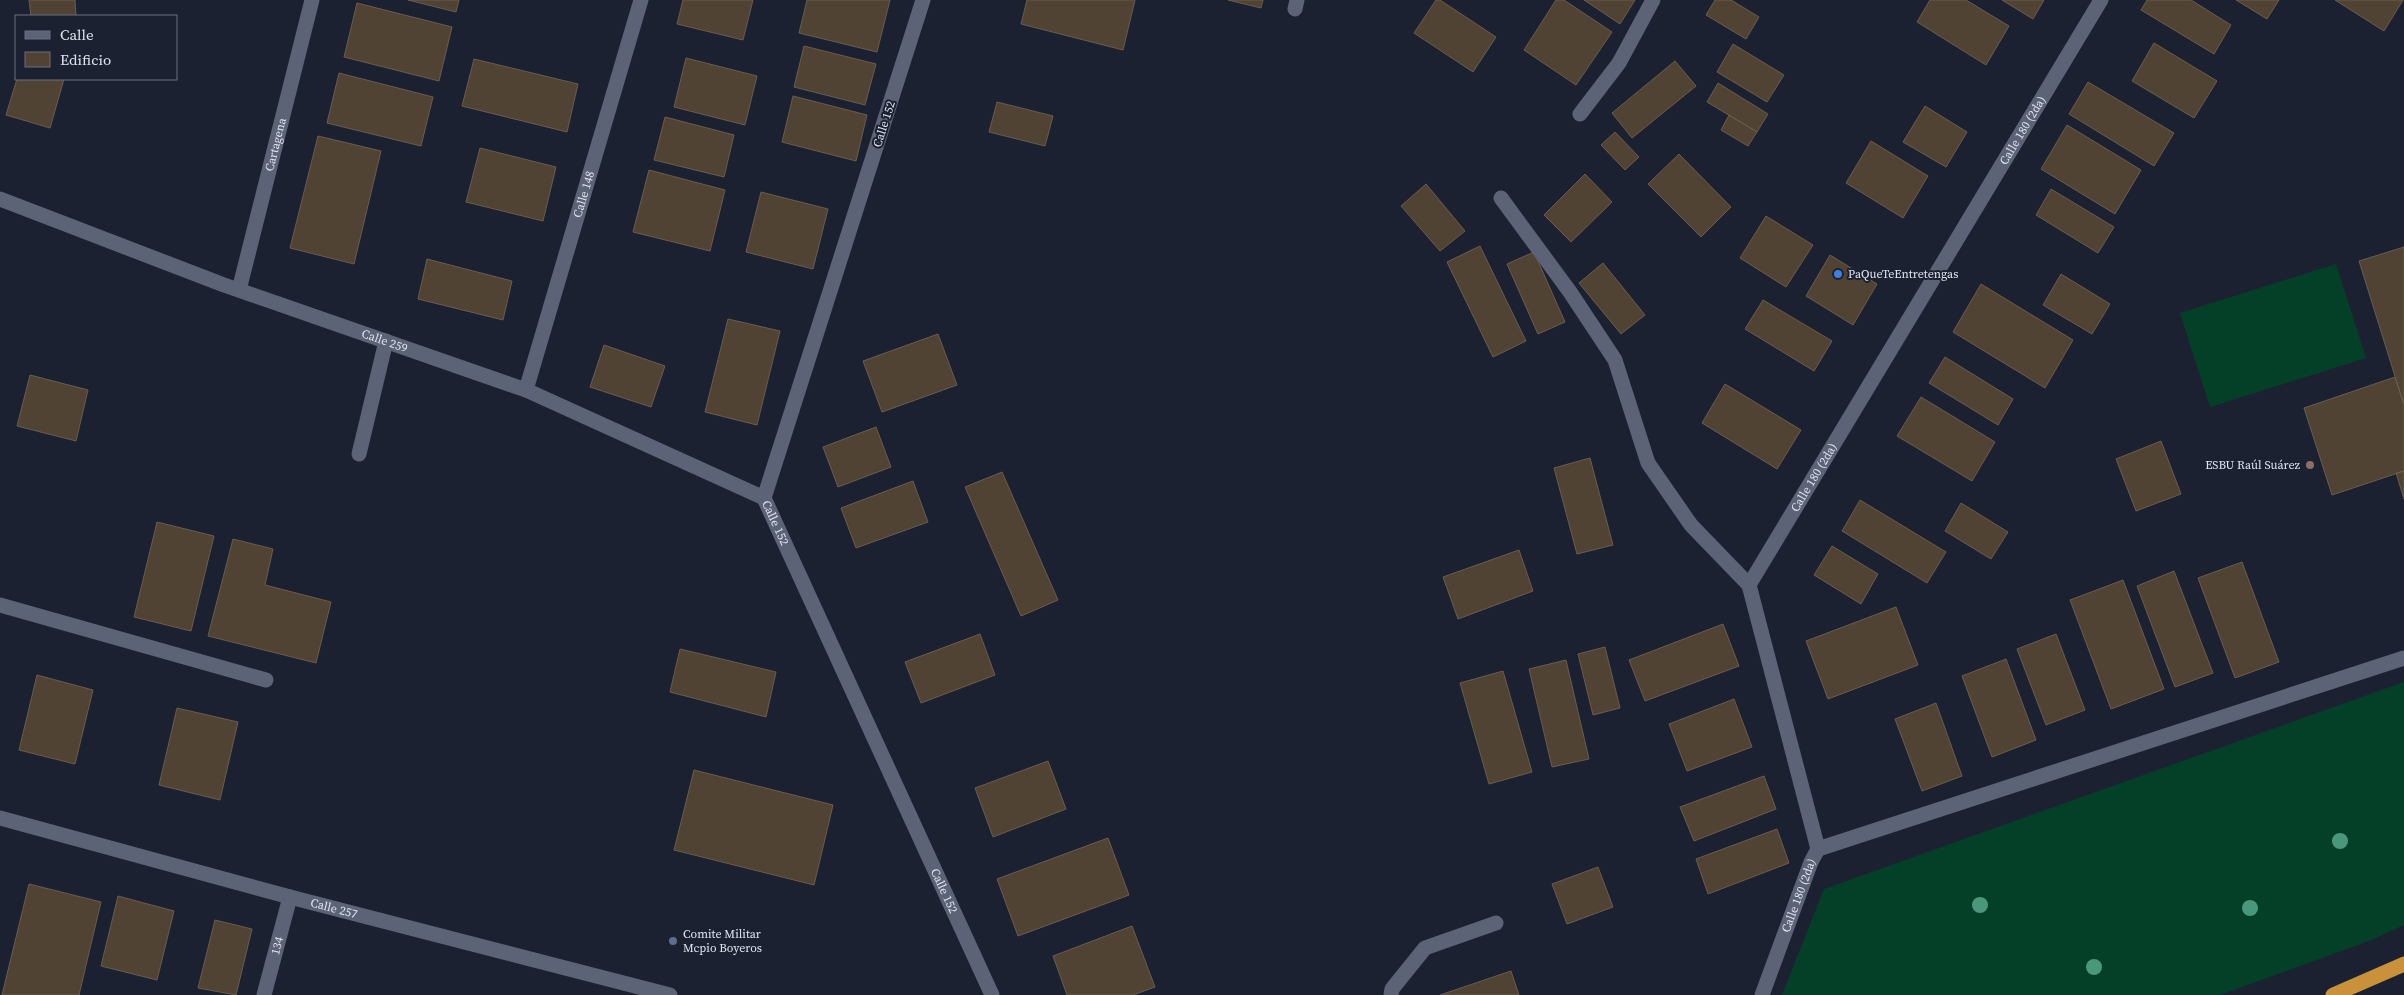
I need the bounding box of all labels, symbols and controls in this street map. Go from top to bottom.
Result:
legend [15,15,178,80]
text: Calle [60,24,94,45]
text: Edificio [60,49,111,70]
street label: Calle 180 (2da) [1996,93,2049,168]
street label: Calle 152 [869,99,899,149]
street label: Cartagena [261,115,290,173]
street label: Calle 148 [569,169,598,220]
place label: PaQueTeEntretengas [1848,266,1958,282]
marker: PaQueTeEntretengas [1832,268,1844,280]
street label: Calle 259 [359,325,410,356]
street label: Calle 180 (2da) [1787,440,1841,515]
place label: ESBU Raúl Suárez [2205,457,2301,473]
marker: ESBU Raúl Suárez [2304,459,2316,471]
street label: Calle 152 [758,498,793,548]
street label: Calle 180 (2da) [1778,856,1819,935]
street label: Calle 152 [927,866,961,916]
street label: Calle 257 [309,895,359,922]
place label: Comite Militar Mcpio Boyeros [683,926,762,956]
street label: 134 [267,935,287,956]
marker: Comite Militar Mcpio Boyeros [667,935,679,947]

